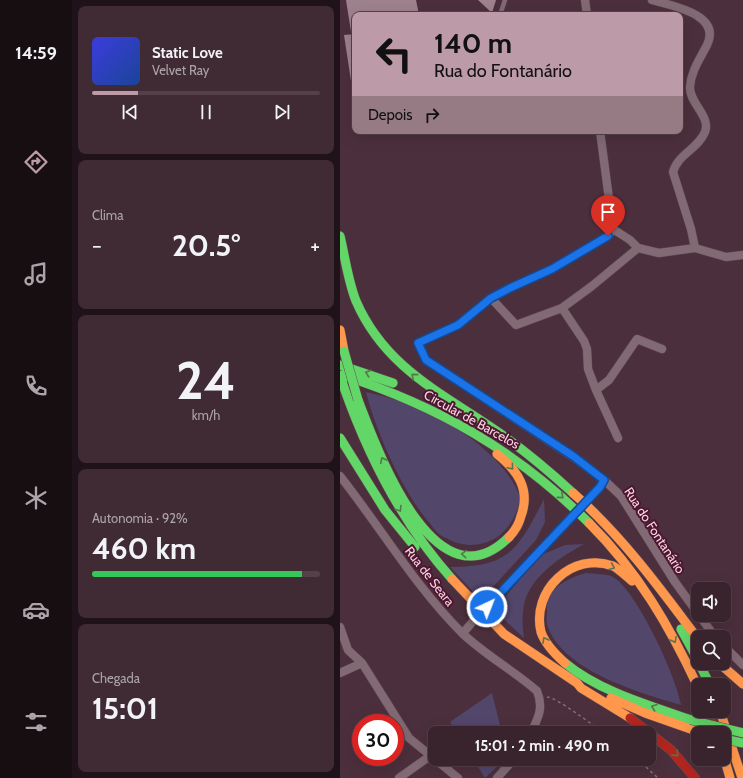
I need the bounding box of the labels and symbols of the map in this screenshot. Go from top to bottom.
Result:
pin [591,195,625,236]
one-way arrow [364,370,371,378]
one-way arrow [411,374,419,381]
street label: Circular de Barcelos [421,386,523,452]
one-way arrow [380,457,387,464]
one-way arrow [507,463,514,470]
street label: Rua do Fontanário [621,484,689,576]
one-way arrow [557,491,564,498]
one-way arrow [394,505,402,512]
street label: Rua de Seara [402,543,459,610]
one-way arrow [461,550,467,559]
one-way arrow [609,563,616,571]
position arrow [466,586,508,628]
one-way arrow [670,636,677,643]
one-way arrow [543,637,550,644]
one-way arrow [651,703,658,711]
speed limit sign: 30 [352,714,404,766]
one-way arrow [671,749,679,757]

